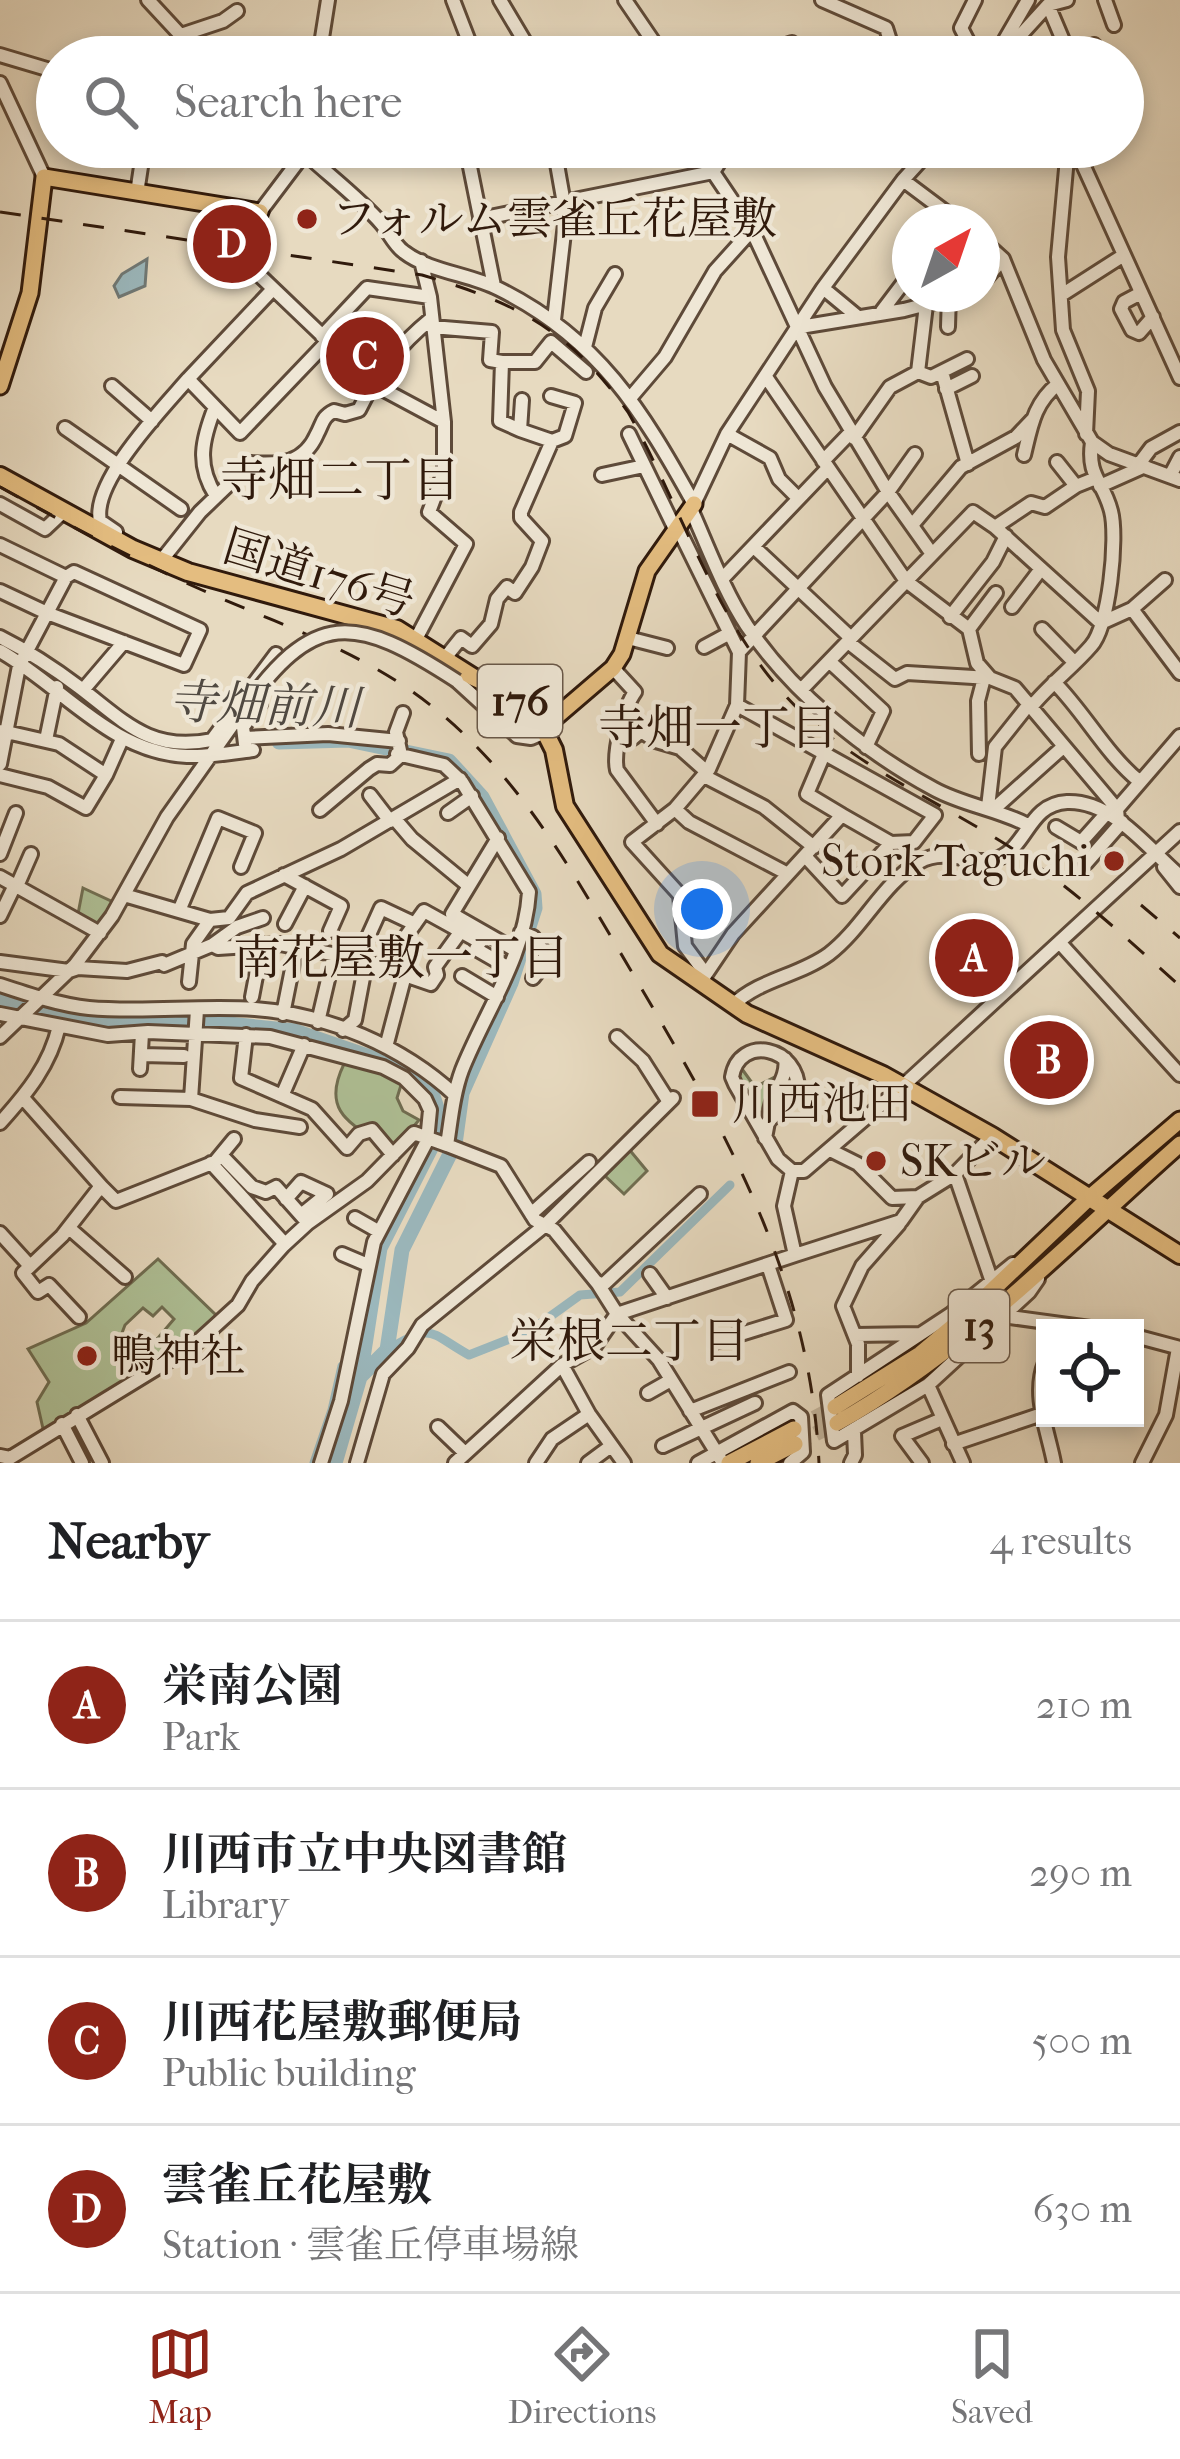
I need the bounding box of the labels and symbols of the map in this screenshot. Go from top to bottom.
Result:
place label: フォルム雲雀丘花屋敷 [331,193,777,246]
pin: D [193,199,271,289]
north arrow [892,204,1000,312]
marker: フォルム雲雀丘花屋敷 [294,206,320,232]
pin: C [326,311,404,401]
district label: 寺畑二丁目 [220,452,460,508]
street label: 国道176号 [217,520,421,628]
road number: 176 [478,665,562,737]
water label: 寺畑前川 [167,674,366,737]
district label: 寺畑一丁目 [598,700,838,756]
place label: Stork Taguchi [821,835,1090,888]
marker: Stork Taguchi [1101,848,1127,874]
your location [672,879,732,939]
pin: A [935,913,1013,1003]
district label: 南花屋敷一丁目 [233,930,569,986]
pin: B [1010,1015,1088,1105]
place label: 川西池田 [732,1078,912,1131]
marker: 川西池田 [689,1088,721,1120]
place label: SKビル [900,1135,1046,1188]
marker: SKビル [863,1148,889,1174]
road number: 13 [949,1290,1009,1362]
district label: 栄根二丁目 [509,1313,749,1369]
place label: 鴨神社 [111,1330,246,1383]
marker: 鴨神社 [74,1343,100,1369]

